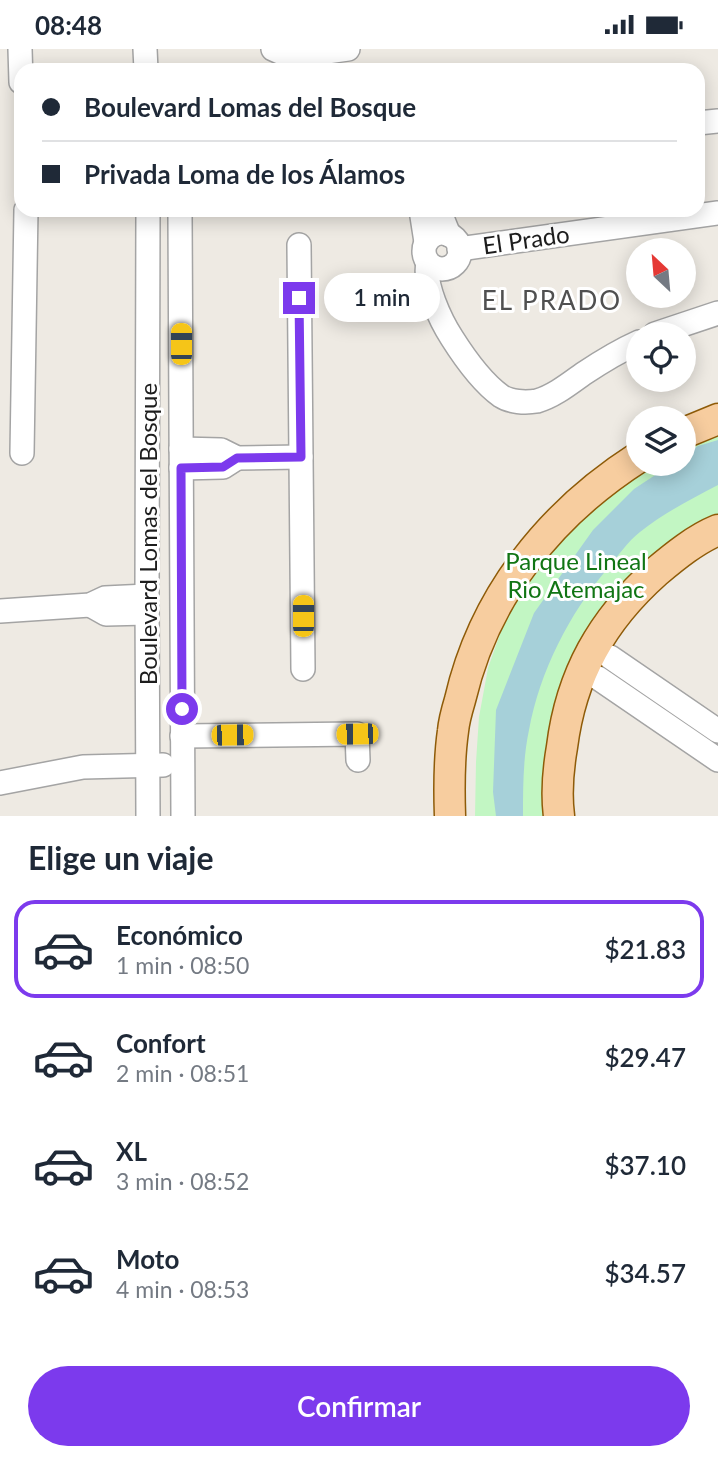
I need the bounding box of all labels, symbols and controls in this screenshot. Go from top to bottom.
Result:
text: 08:48 [35,9,102,41]
text: Boulevard Lomas del Bosque [84,91,416,123]
text: Privada Loma de los Álamos [84,158,405,190]
street label: El Prado [481,219,571,259]
north arrow [626,238,696,308]
map controls [626,238,696,476]
callout: 1 min [324,273,439,323]
route end [283,282,315,314]
text: 1 min [354,283,410,311]
district label: EL PRADO [482,284,622,316]
button: locate [626,322,696,392]
car [171,323,192,365]
street label: Boulevard Lomas del Bosque [133,383,162,685]
button: layers [626,406,696,476]
park label: Parque Lineal Rio Atemajac [505,546,647,603]
car [293,595,314,637]
route start [166,693,198,725]
car [336,723,379,745]
car [211,724,254,746]
text: Elige un viaje [28,838,213,877]
icon: car [32,918,95,981]
text: Económico [116,919,243,951]
text: $21.83 [604,933,686,965]
text: 1 min · 08:50 [116,951,249,979]
icon: car [32,1026,95,1089]
text: Confort [116,1027,206,1059]
text: $29.47 [604,1041,686,1073]
text: 2 min · 08:51 [116,1059,249,1087]
icon: car [32,1134,95,1197]
text: XL [116,1135,147,1167]
text: $37.10 [604,1149,686,1181]
text: 3 min · 08:52 [116,1167,249,1195]
icon: car [32,1242,95,1305]
text: Moto [116,1243,179,1275]
text: $34.57 [604,1257,686,1289]
text: 4 min · 08:53 [116,1275,249,1303]
button: Confirmar [28,1366,690,1446]

